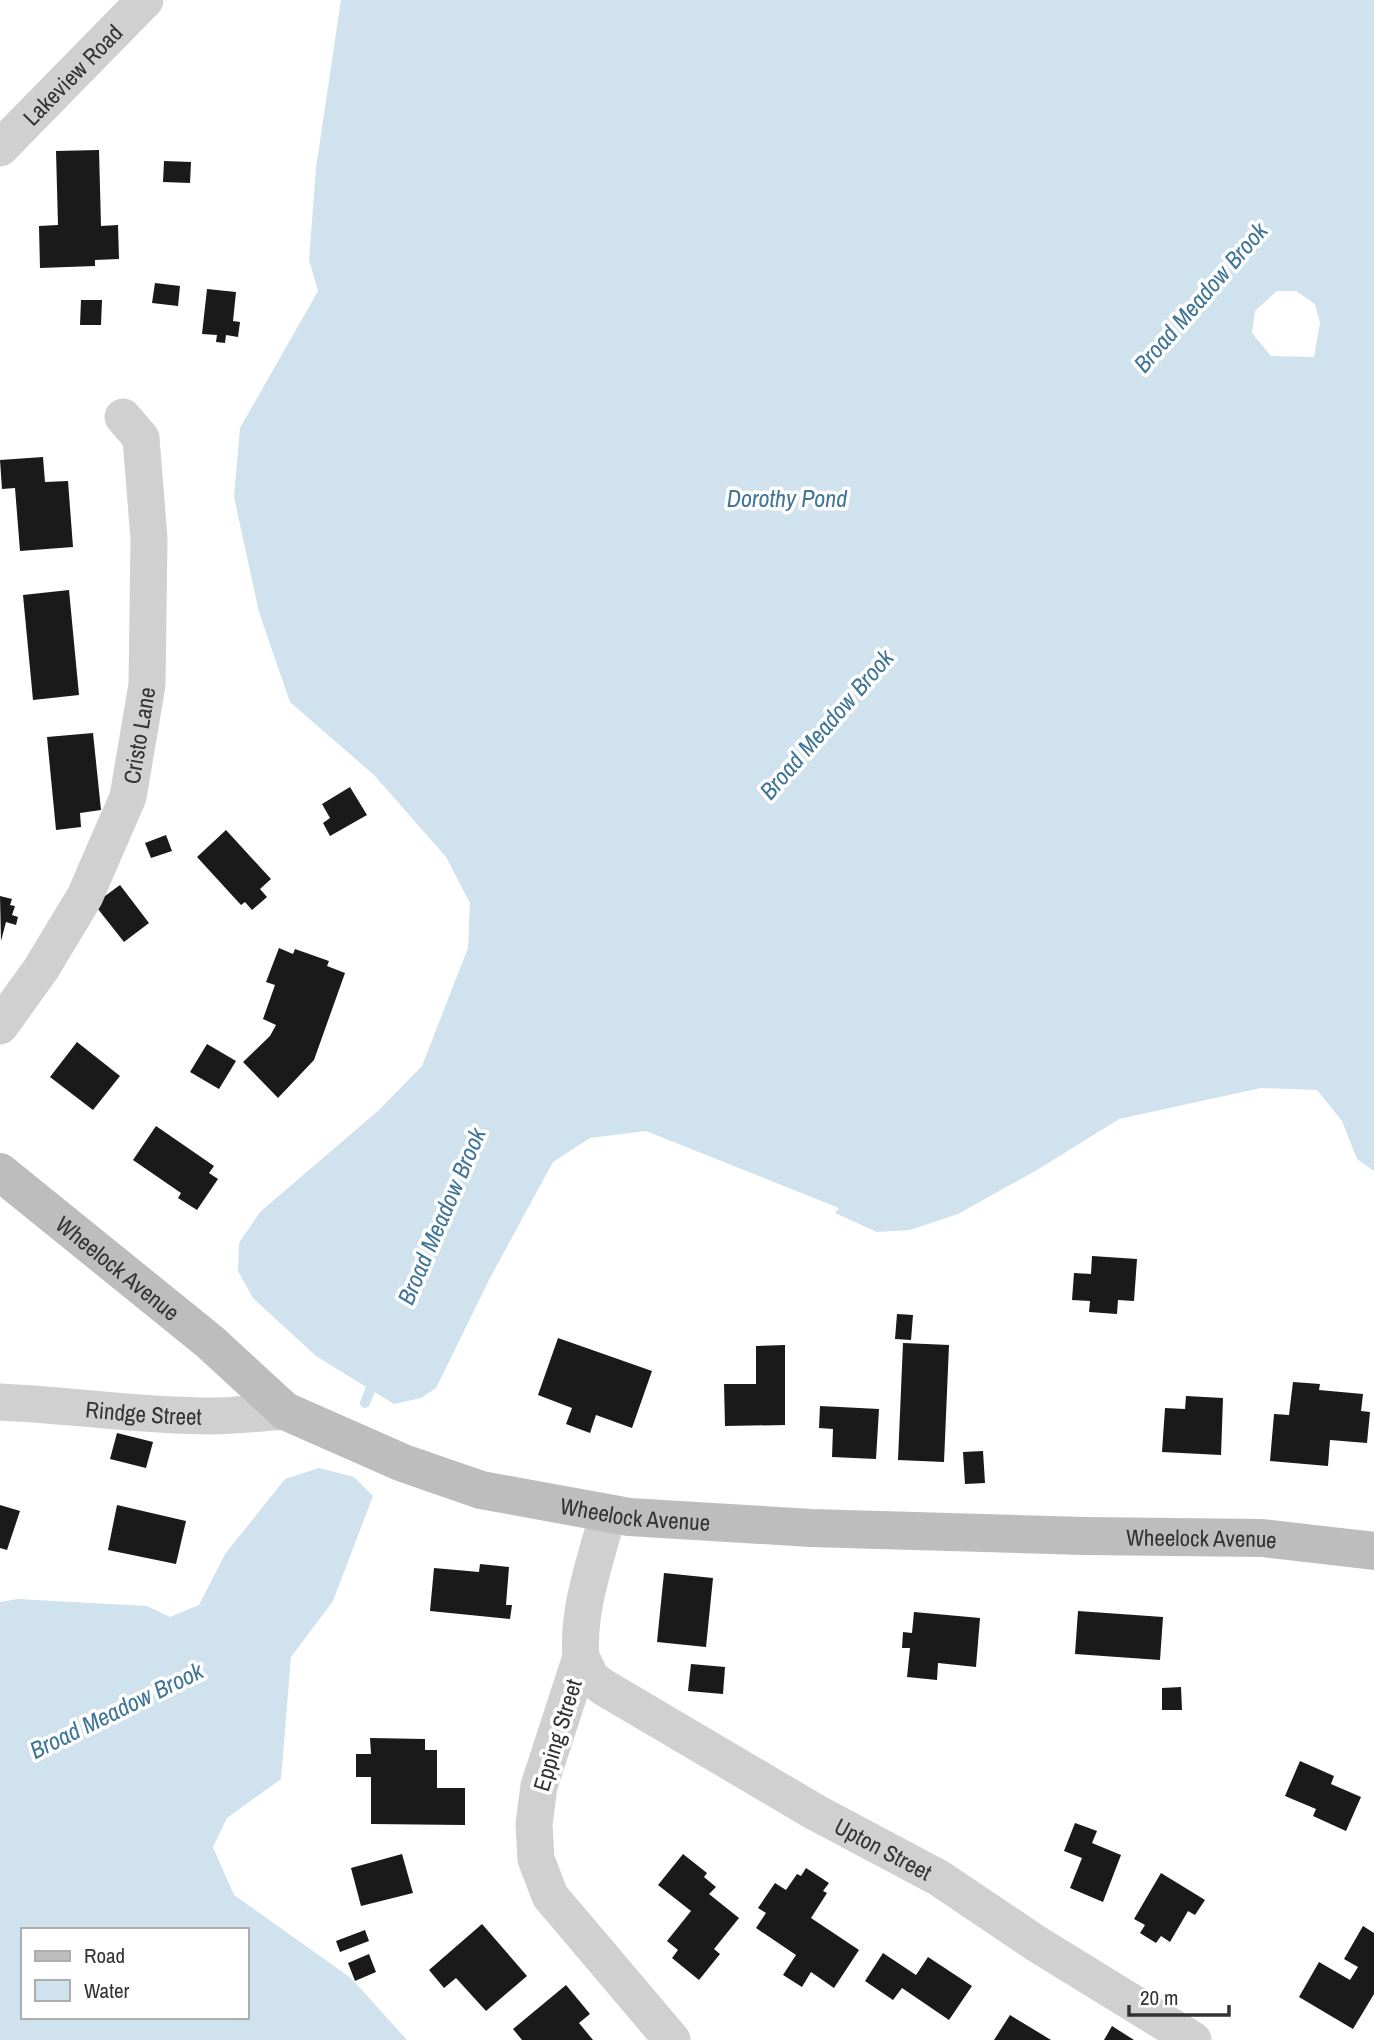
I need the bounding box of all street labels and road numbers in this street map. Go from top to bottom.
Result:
street label: Lakeview Road [15,17,129,132]
street label: Cristo Lane [115,685,162,786]
street label: Wheelock Avenue [50,1208,186,1327]
street label: Rindge Street [84,1393,202,1431]
street label: Wheelock Avenue [558,1489,711,1537]
street label: Wheelock Avenue [1126,1521,1279,1555]
street label: Epping Street [525,1675,589,1795]
street label: Upton Street [829,1810,938,1887]

